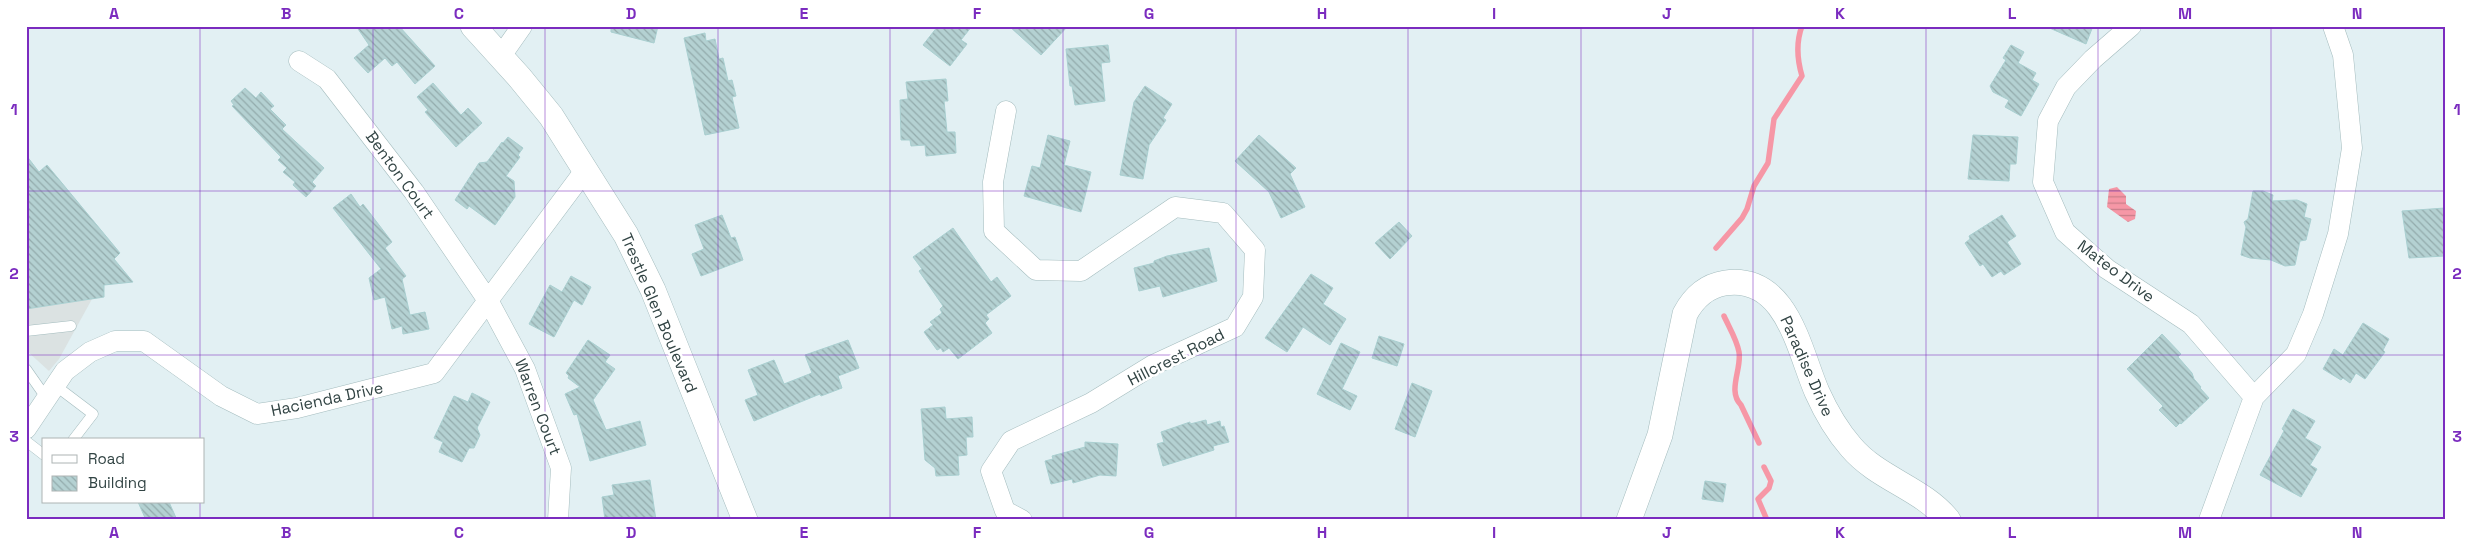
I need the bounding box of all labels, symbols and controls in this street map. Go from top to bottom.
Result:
text: A [109,3,119,24]
text: B [281,3,291,24]
text: C [454,3,464,24]
text: D [626,3,636,24]
text: E [800,3,809,24]
text: F [973,3,982,24]
text: G [1144,3,1154,24]
text: H [1317,3,1327,24]
text: I [1492,3,1496,24]
text: J [1662,3,1672,24]
text: K [1835,3,1845,24]
text: L [2008,3,2017,24]
text: M [2178,3,2192,24]
text: N [2352,3,2362,24]
text: 1 [10,99,18,120]
text: 1 [2453,99,2461,120]
street label: Benton Court [361,127,439,223]
street label: Trestle Glen Boulevard [616,230,702,396]
street label: Mateo Drive [2073,235,2159,307]
text: 2 [9,263,19,284]
text: 2 [2452,263,2462,284]
street label: Paradise Drive [1775,312,1839,420]
street label: Hillcrest Road [1124,324,1228,390]
street label: Warren Court [510,356,566,458]
street label: Hacienda Drive [269,377,385,421]
text: 3 [9,426,19,447]
text: 3 [2452,426,2462,447]
legend [42,438,205,504]
text: Road [88,449,125,468]
text: Building [88,473,147,492]
text: A [109,522,119,543]
text: B [281,522,291,543]
text: C [454,522,464,543]
text: D [626,522,636,543]
text: E [800,522,809,543]
text: F [973,522,982,543]
text: G [1144,522,1154,543]
text: H [1317,522,1327,543]
text: I [1492,522,1496,543]
text: J [1662,522,1672,543]
text: K [1835,522,1845,543]
text: L [2008,522,2017,543]
text: M [2178,522,2192,543]
text: N [2352,522,2362,543]

